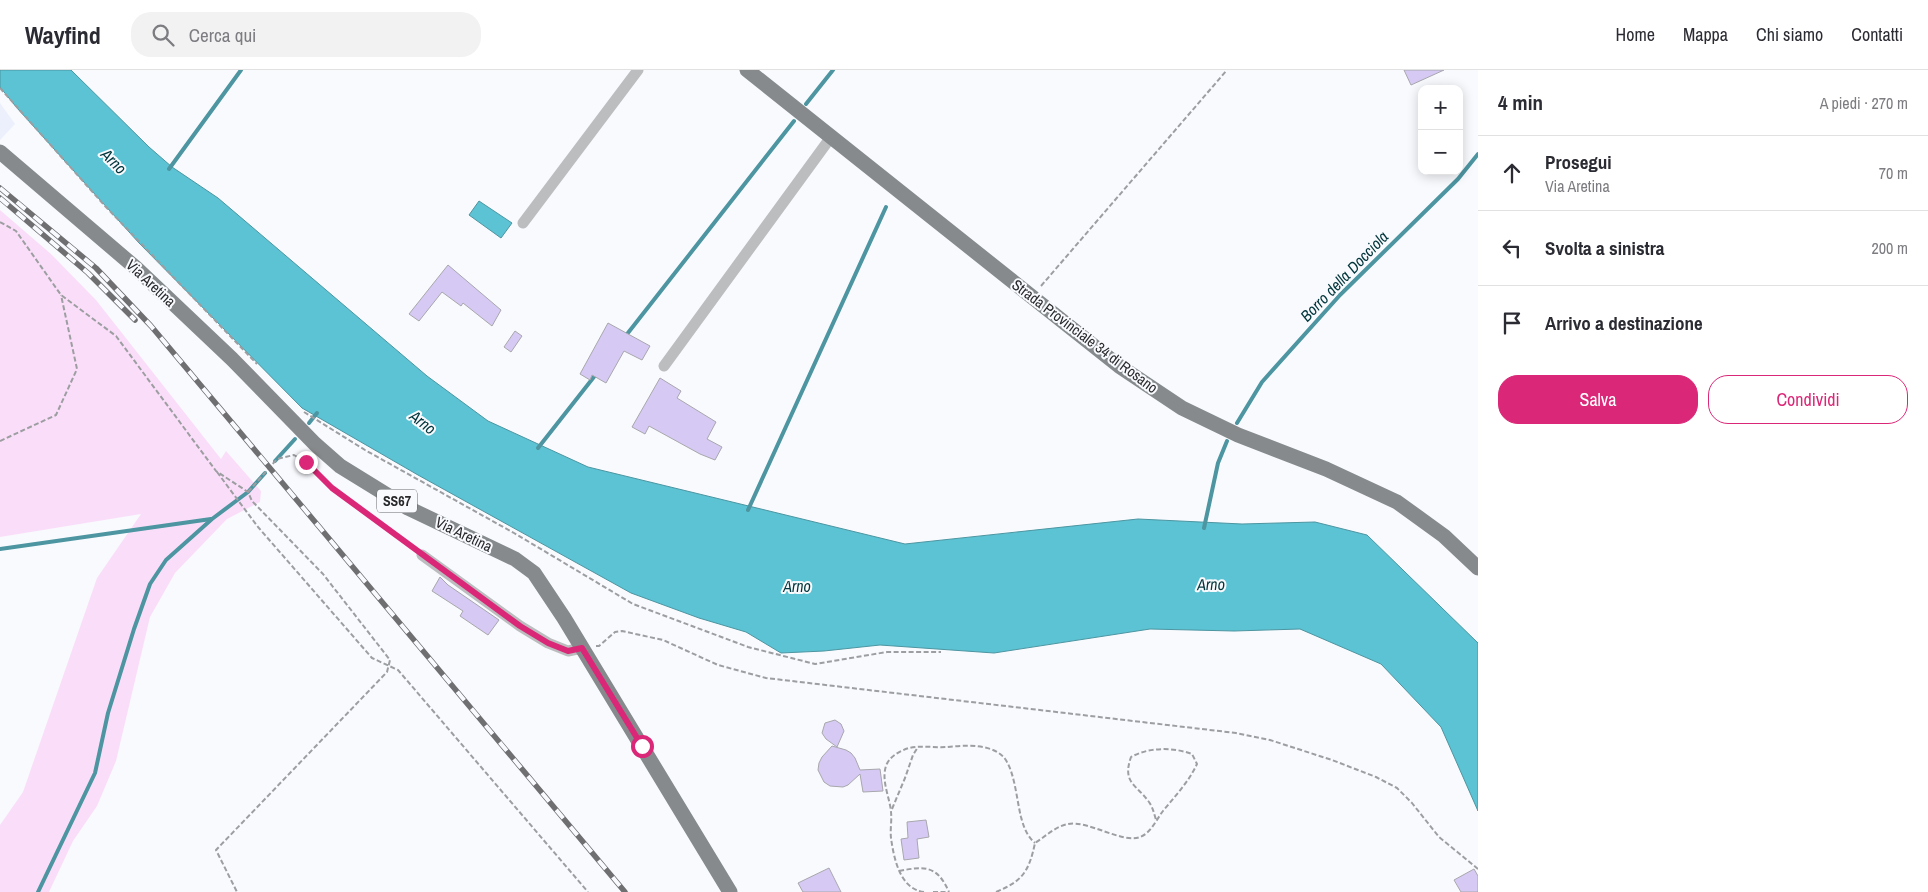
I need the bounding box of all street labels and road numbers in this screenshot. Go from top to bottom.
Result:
street label: Via Aretina [122,255,180,311]
street label: Strada Provinciale 34 di Rosano [1008,274,1162,398]
road number: SS67 [377,490,417,512]
street label: Via Aretina [432,511,496,557]

